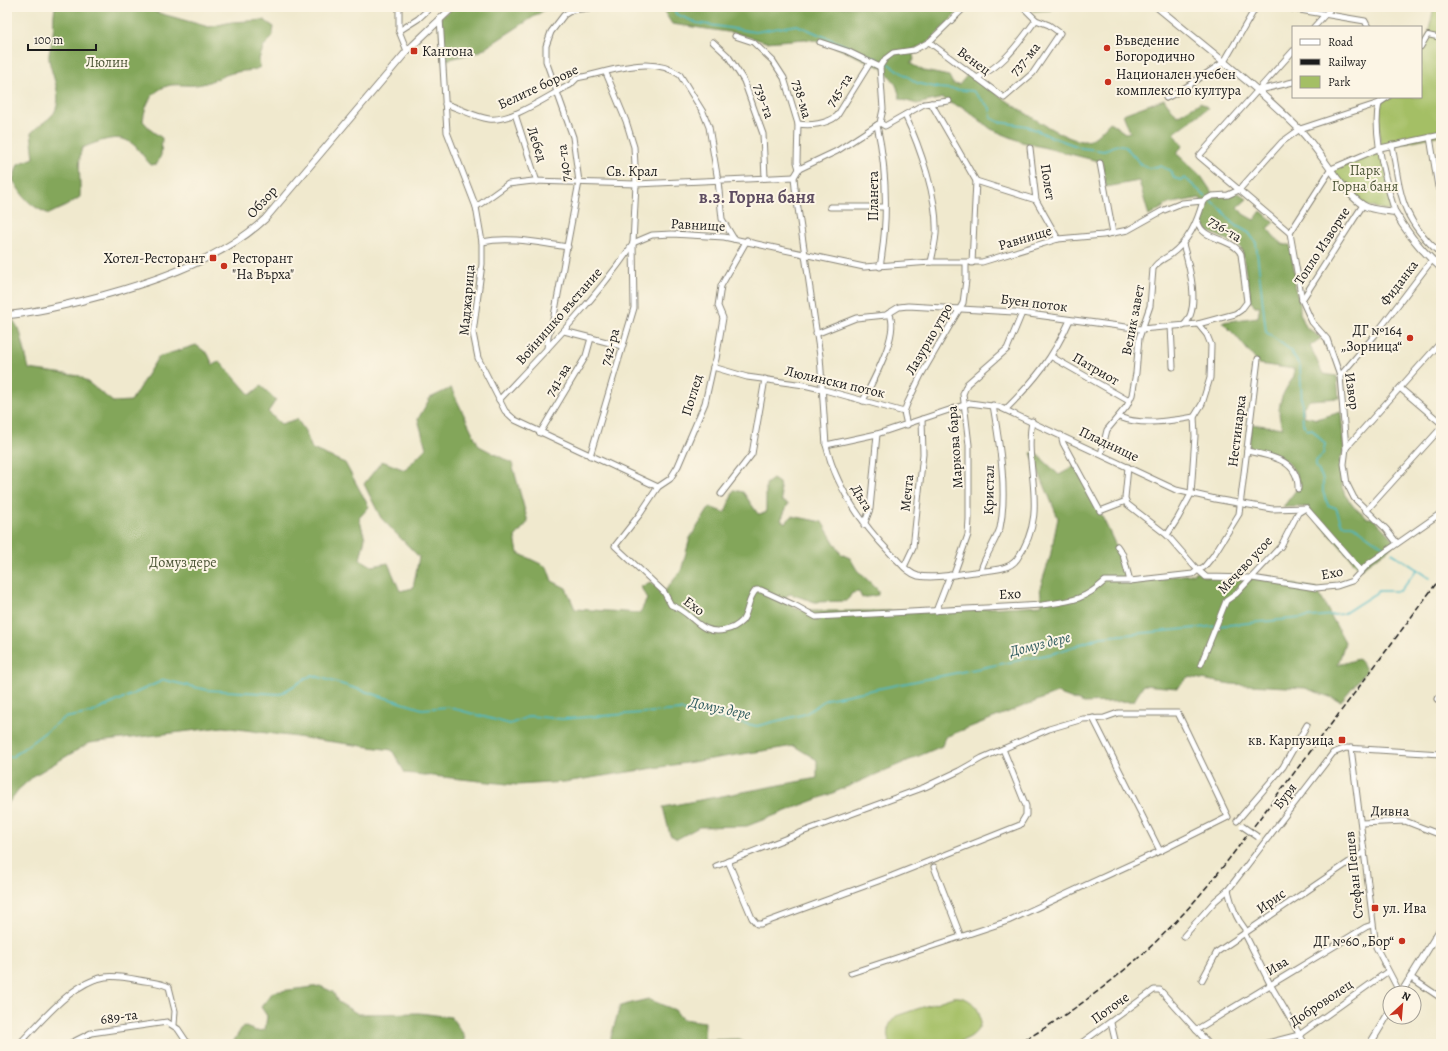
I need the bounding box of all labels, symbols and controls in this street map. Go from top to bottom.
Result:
scale bar [28,26,96,52]
legend [1292,26,1422,98]
place label: Въведение Богородично [1115,31,1195,66]
text: 100 m [34,32,63,48]
text: Road [1328,34,1354,50]
street label: 737-ма [1005,38,1045,80]
place label: Кантона [422,42,474,61]
street label: Венец [953,42,995,80]
marker: Въведение Богородично [1102,43,1112,53]
marker: Кантона [409,46,419,56]
park label: Люлин [86,53,128,72]
text: Railway [1328,54,1367,70]
street label: Белите борове [494,60,582,114]
place label: Национален учебен комплекс по култура [1116,65,1242,100]
street label: 745-та [821,69,857,110]
text: Park [1328,74,1351,90]
street label: 738-ма [787,77,817,121]
marker: Национален учебен комплекс по култура [1103,77,1113,87]
street label: 739-та [749,81,779,122]
street label: Лебед [522,124,552,164]
street label: 740-та [552,143,576,183]
park label: Парк Горна баня [1332,161,1398,196]
street label: Св. Крал [606,162,658,181]
street label: Полет [1036,163,1060,201]
street label: Планета [864,170,883,221]
street label: Обзор [242,182,282,222]
district label: в.з. Горна баня [699,185,815,209]
street label: Топло Изворче [1290,203,1354,289]
street label: 736-та [1205,211,1246,247]
street label: Равнище [670,214,726,236]
street label: Равнище [996,221,1054,255]
place label: Хотел-Ресторант [104,249,205,268]
place label: Ресторант "На Върха" [232,249,294,284]
marker: Хотел-Ресторант [208,253,218,263]
street label: Фиданка [1375,256,1423,310]
marker: Ресторант "На Върха" [219,261,229,271]
street label: Маджарица [454,263,480,336]
street label: Войнишко въстание [511,263,607,369]
street label: Велик завет [1117,283,1149,357]
street label: Буен поток [999,289,1069,317]
street label: Лазурно утро [901,300,957,378]
place label: ДГ №164 „Зорница“ [1341,321,1402,356]
street label: 742-ра [596,326,625,368]
marker: ДГ №164 „Зорница“ [1405,333,1415,343]
street label: Патриот [1069,348,1123,390]
street label: 741-ва [541,359,576,400]
street label: Люлински поток [783,361,887,403]
street label: Извор [1340,371,1364,411]
street label: Поглед [677,372,707,418]
street label: Нестинарка [1223,393,1251,468]
street label: Маркова бара [943,404,967,489]
street label: Пладнище [1076,422,1142,466]
street label: Кристал [979,465,999,515]
street label: Мечта [896,473,918,513]
street label: Дъга [847,481,878,515]
street label: Мечево усое [1213,532,1277,598]
park label: Домуз дере [149,553,217,572]
street label: Ехо [1319,562,1345,584]
street label: Ехо [999,584,1021,604]
street label: Ехо [680,592,708,620]
water label: Домуз дере [1007,627,1073,661]
water label: Домуз дере [687,692,753,724]
place label: кв. Карпузица [1248,731,1335,750]
marker: кв. Карпузица [1337,735,1347,745]
street label: Буря [1269,779,1301,813]
street label: Дивна [1371,801,1410,821]
street label: Стефан Пешев [1340,830,1368,920]
street label: Ирис [1252,884,1290,918]
place label: ул. Ива [1382,899,1427,918]
marker: ул. Ива [1370,903,1380,913]
place label: ДГ №60 „Бор“ [1313,932,1394,951]
marker: ДГ №60 „Бор“ [1397,936,1407,946]
street label: Ива [1262,952,1292,980]
street label: Доброволец [1286,975,1357,1031]
north arrow [1382,985,1422,1025]
street label: Поточе [1087,988,1133,1028]
text: N [1399,988,1413,1005]
street label: 689-та [99,1005,139,1029]

